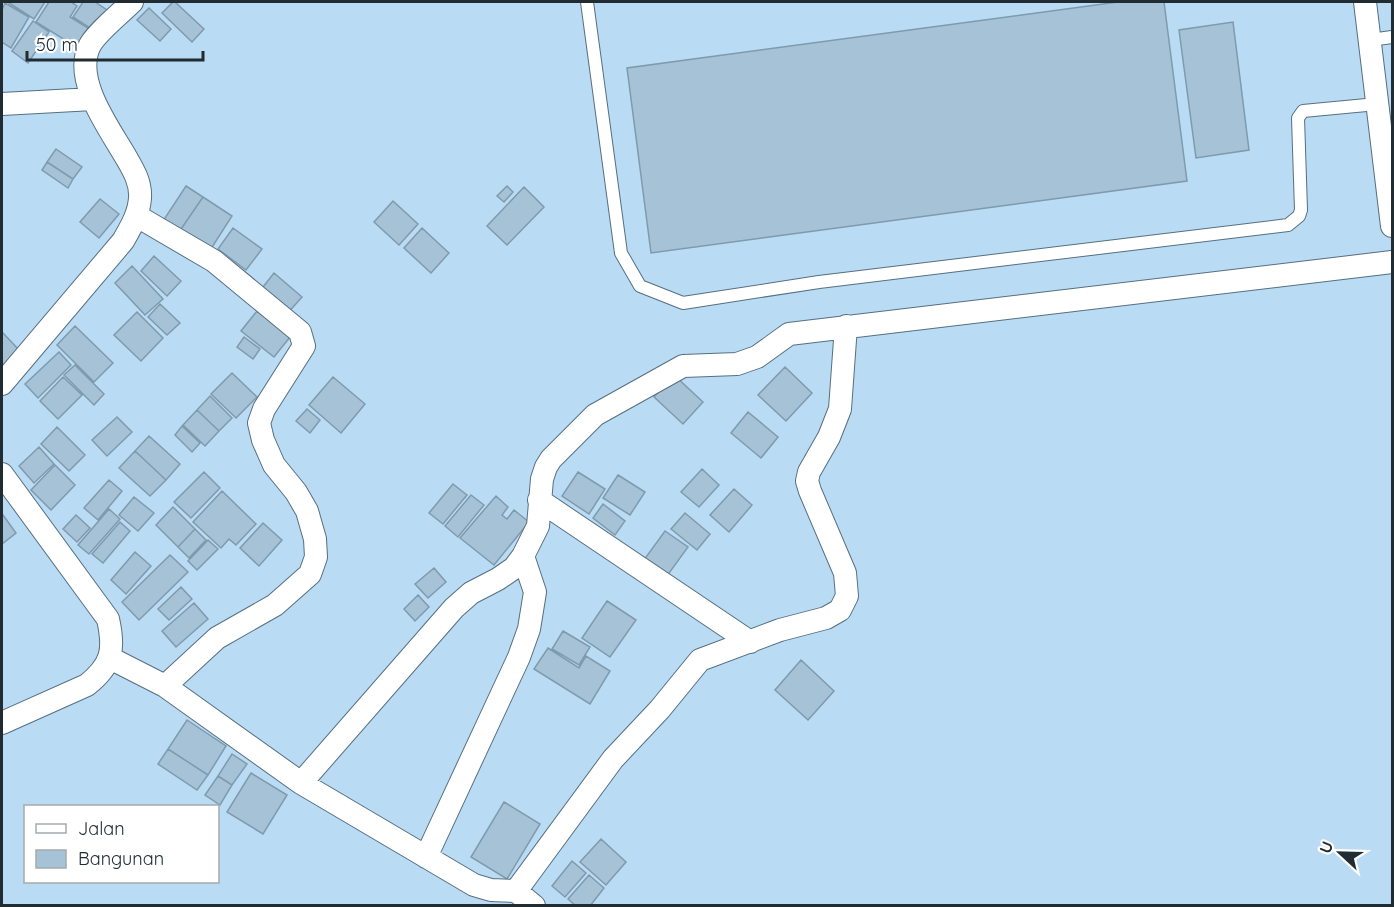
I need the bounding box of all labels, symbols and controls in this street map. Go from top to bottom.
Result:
scale bar [27,24,202,62]
text: 50 m [36,33,78,56]
legend [24,805,219,883]
text: Jalan [78,817,125,840]
north arrow [1310,823,1370,883]
text: U [1315,838,1337,856]
text: Bangunan [78,847,164,870]

